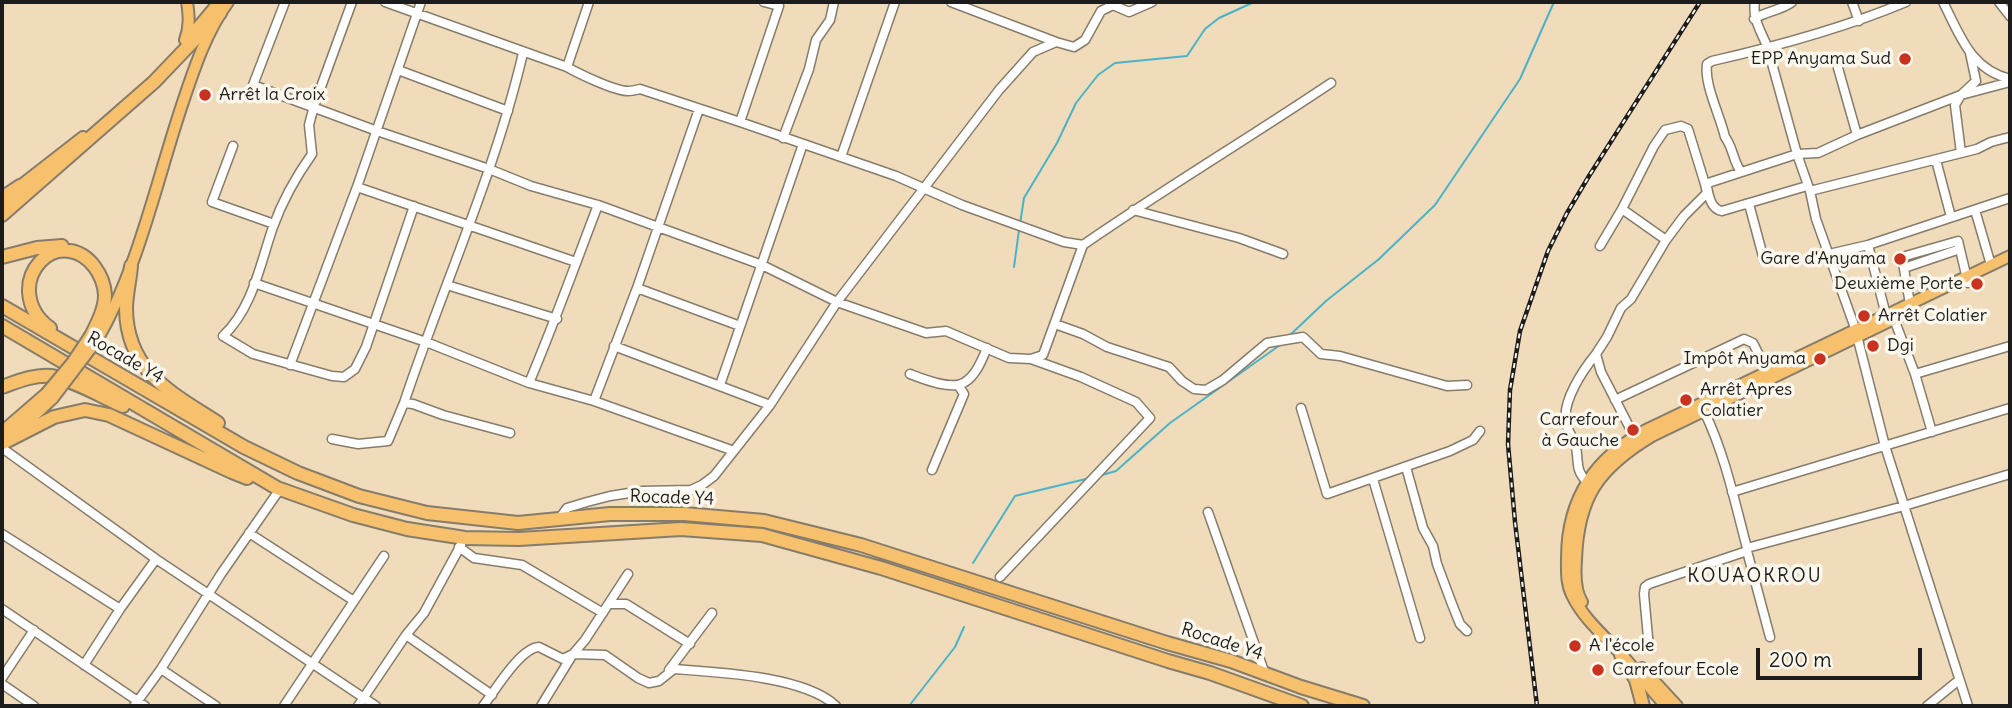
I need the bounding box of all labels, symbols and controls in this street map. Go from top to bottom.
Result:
place label: EPP Anyama Sud [1751,48,1891,70]
marker: EPP Anyama Sud [1897,51,1913,67]
place label: Arrêt la Croix [219,84,325,106]
marker: Arrêt la Croix [197,87,213,103]
place label: Gare d'Anyama [1760,248,1886,270]
marker: Gare d'Anyama [1892,251,1908,267]
place label: Deuxième Porte [1834,273,1963,295]
marker: Deuxième Porte [1969,276,1985,292]
place label: Arrêt Colatier [1878,305,1987,327]
marker: Arrêt Colatier [1856,308,1872,324]
street label: Rocade Y4 [83,327,167,389]
place label: Dgi [1887,335,1914,357]
marker: Dgi [1865,338,1881,354]
place label: Impôt Anyama [1683,348,1806,370]
marker: Impôt Anyama [1812,351,1828,367]
place label: Arrêt Apres Colatier [1700,379,1792,422]
marker: Arrêt Apres Colatier [1678,392,1694,408]
place label: Carrefour à Gauche [1540,409,1619,452]
marker: Carrefour à Gauche [1625,422,1641,438]
street label: Rocade Y4 [629,486,715,510]
district label: KOUAOKROU [1688,566,1822,588]
street label: Rocade Y4 [1178,619,1266,665]
scale bar [1760,634,1926,678]
place label: A l'école [1589,635,1654,657]
marker: A l'école [1567,638,1583,654]
text: 200 m [1769,646,1832,673]
place label: Carrefour Ecole [1612,659,1739,681]
marker: Carrefour Ecole [1590,662,1606,678]

